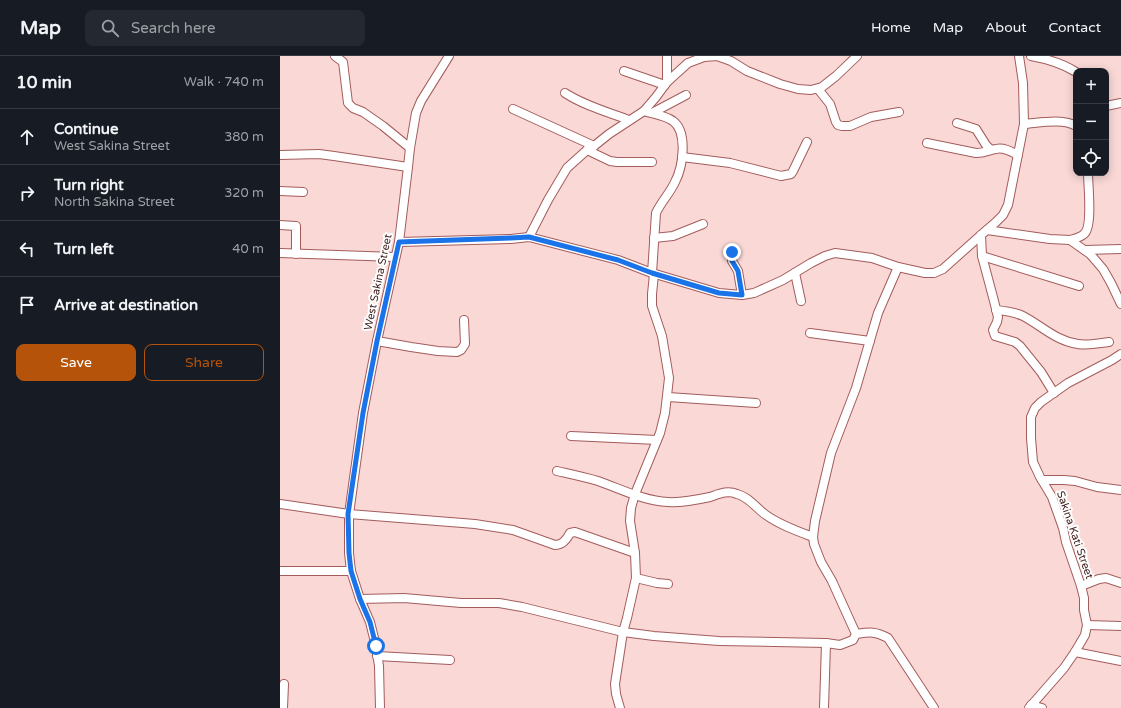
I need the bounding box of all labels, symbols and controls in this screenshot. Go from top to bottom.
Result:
search box [85,10,365,46]
text: Map [20,17,61,39]
icon: search [99,17,121,39]
text: Search here [131,19,215,37]
text: Home [871,19,911,36]
text: Map [933,19,963,36]
text: About [985,19,1027,36]
text: Contact [1049,19,1101,36]
map controls [1073,68,1109,176]
button: + [1073,68,1109,104]
text: 10 min [16,72,72,93]
text: Walk · 740 m [184,74,264,90]
button: − [1073,104,1109,140]
text: Continue [54,120,118,138]
icon: ahead [16,126,38,148]
text: 380 m [224,129,264,145]
text: West Sakina Street [54,138,170,154]
button: locate [1073,140,1109,176]
text: Turn right [54,176,124,194]
icon: right [16,182,38,204]
text: 320 m [224,185,264,201]
text: North Sakina Street [54,194,175,210]
street label: West Sakina Street [361,233,395,331]
icon: left [16,238,38,260]
text: Turn left [54,240,114,258]
text: 40 m [232,241,264,257]
route end [723,243,741,261]
icon: arrive [16,294,38,316]
text: Arrive at destination [54,296,198,314]
button: Save [16,344,136,381]
button: Share [144,344,264,381]
street label: Sakina Kati Street [1054,489,1096,581]
route start [367,637,385,655]

